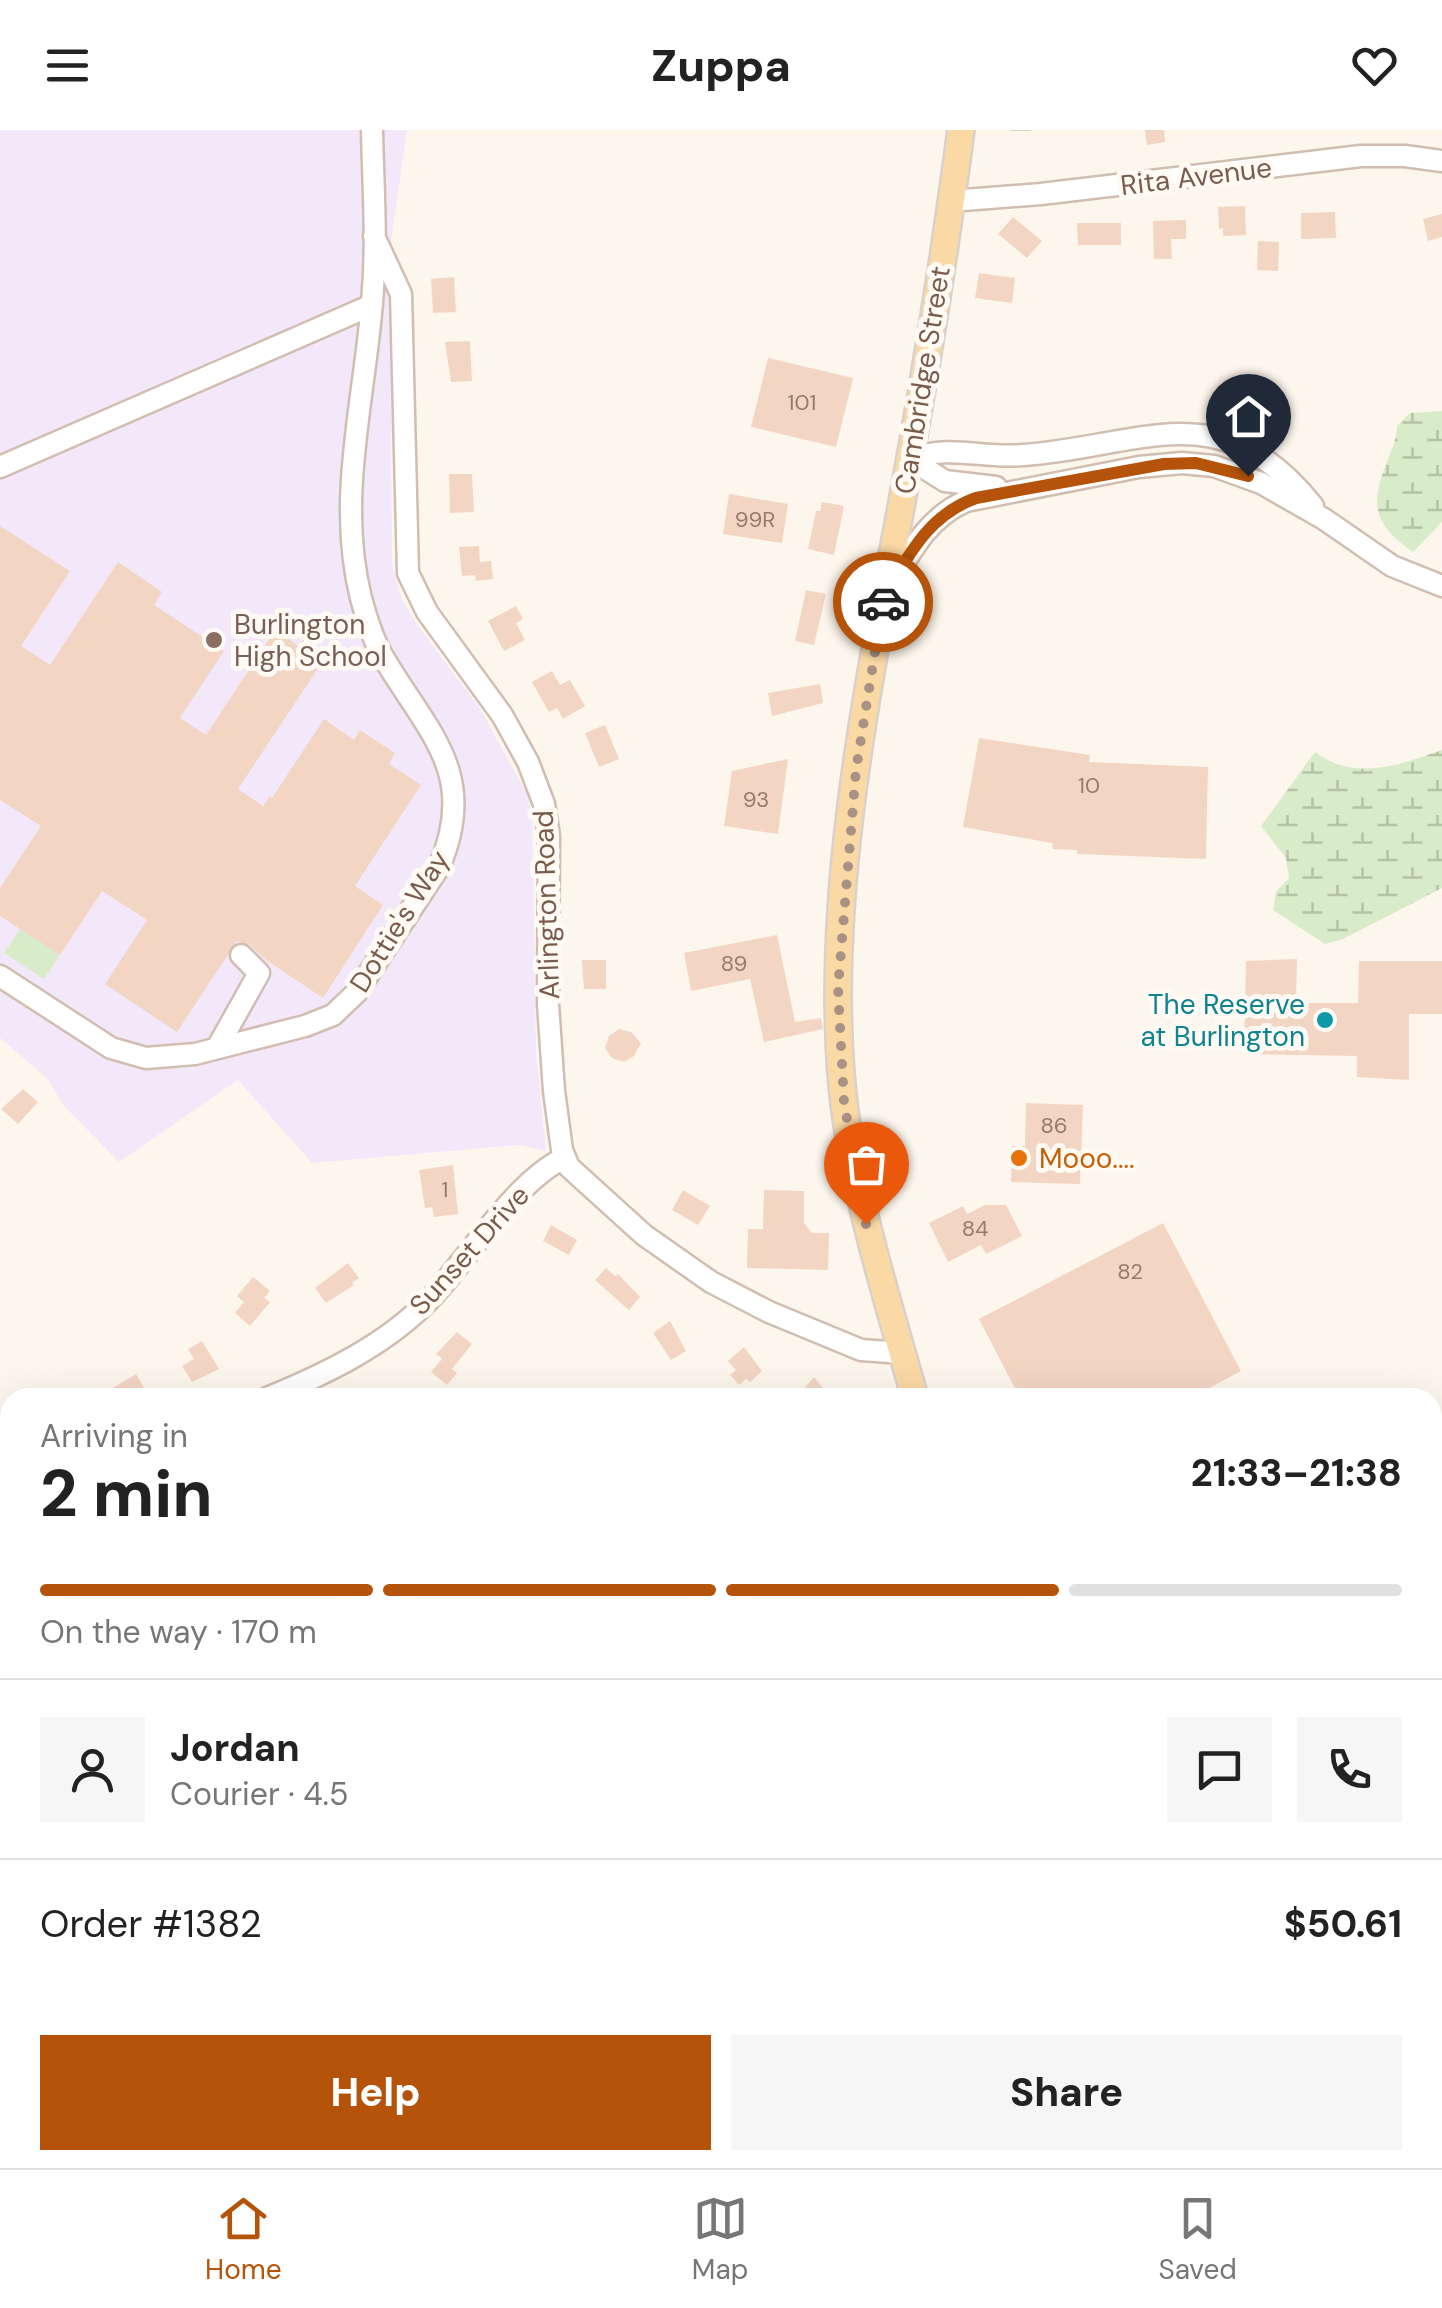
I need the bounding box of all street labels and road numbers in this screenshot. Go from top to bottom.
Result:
street label: Rita Avenue [1118,149,1274,204]
street label: Cambridge Street [886,263,959,497]
street label: Arlington Road [525,810,568,1000]
street label: Dottie's Way [341,843,458,999]
street label: Sunset Drive [401,1178,538,1323]

